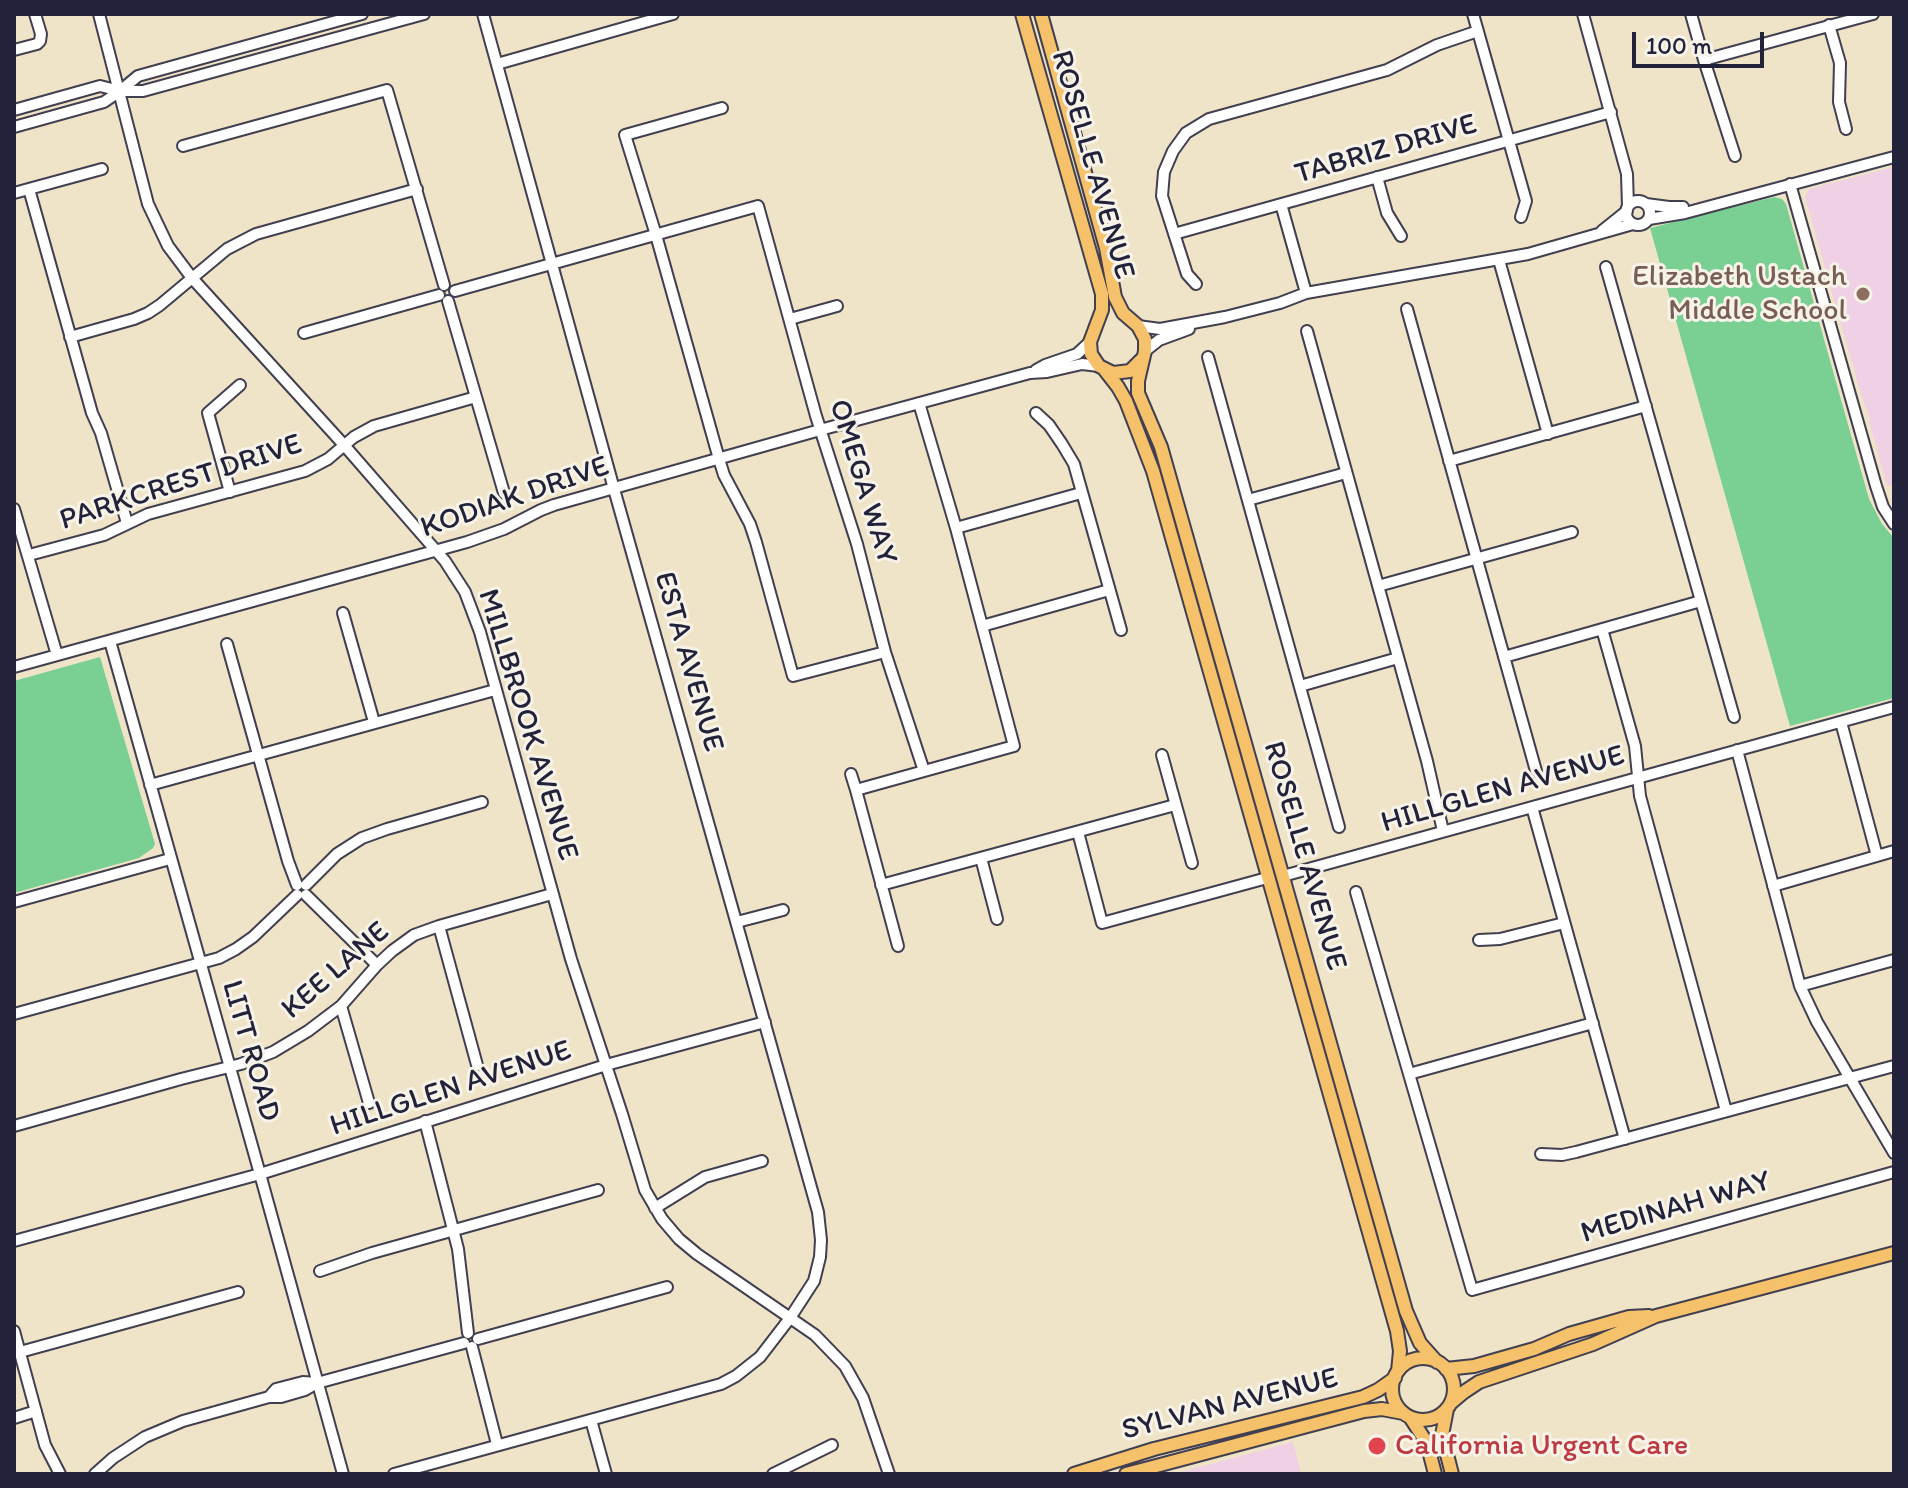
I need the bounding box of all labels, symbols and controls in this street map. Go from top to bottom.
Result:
scale bar [1636,16,1768,66]
text: 100 m [1646,31,1712,60]
street label: ROSELLE AVENUE [1042,46,1142,284]
street label: TABRIZ DRIVE [1291,107,1481,193]
place label: Elizabeth Ustach Middle School [1632,259,1847,330]
marker: Elizabeth Ustach Middle School [1854,285,1872,303]
street label: OMEGA WAY [820,395,904,569]
street label: PARKCREST DRIVE [55,427,307,539]
street label: KODIAK DRIVE [416,449,614,547]
street label: ESTA AVENUE [645,568,731,756]
street label: MILLBROOK AVENUE [469,585,585,865]
street label: ROSELLE AVENUE [1254,737,1354,975]
street label: HILLGLEN AVENUE [1377,738,1629,842]
street label: KEE LANE [275,915,397,1027]
street label: LITT ROAD [213,976,287,1126]
street label: HILLGLEN AVENUE [326,1033,576,1145]
street label: MEDINAH WAY [1577,1164,1775,1252]
street label: SYLVAN AVENUE [1118,1361,1342,1449]
place label: California Urgent Care [1395,1428,1688,1464]
marker: California Urgent Care [1366,1435,1388,1457]

